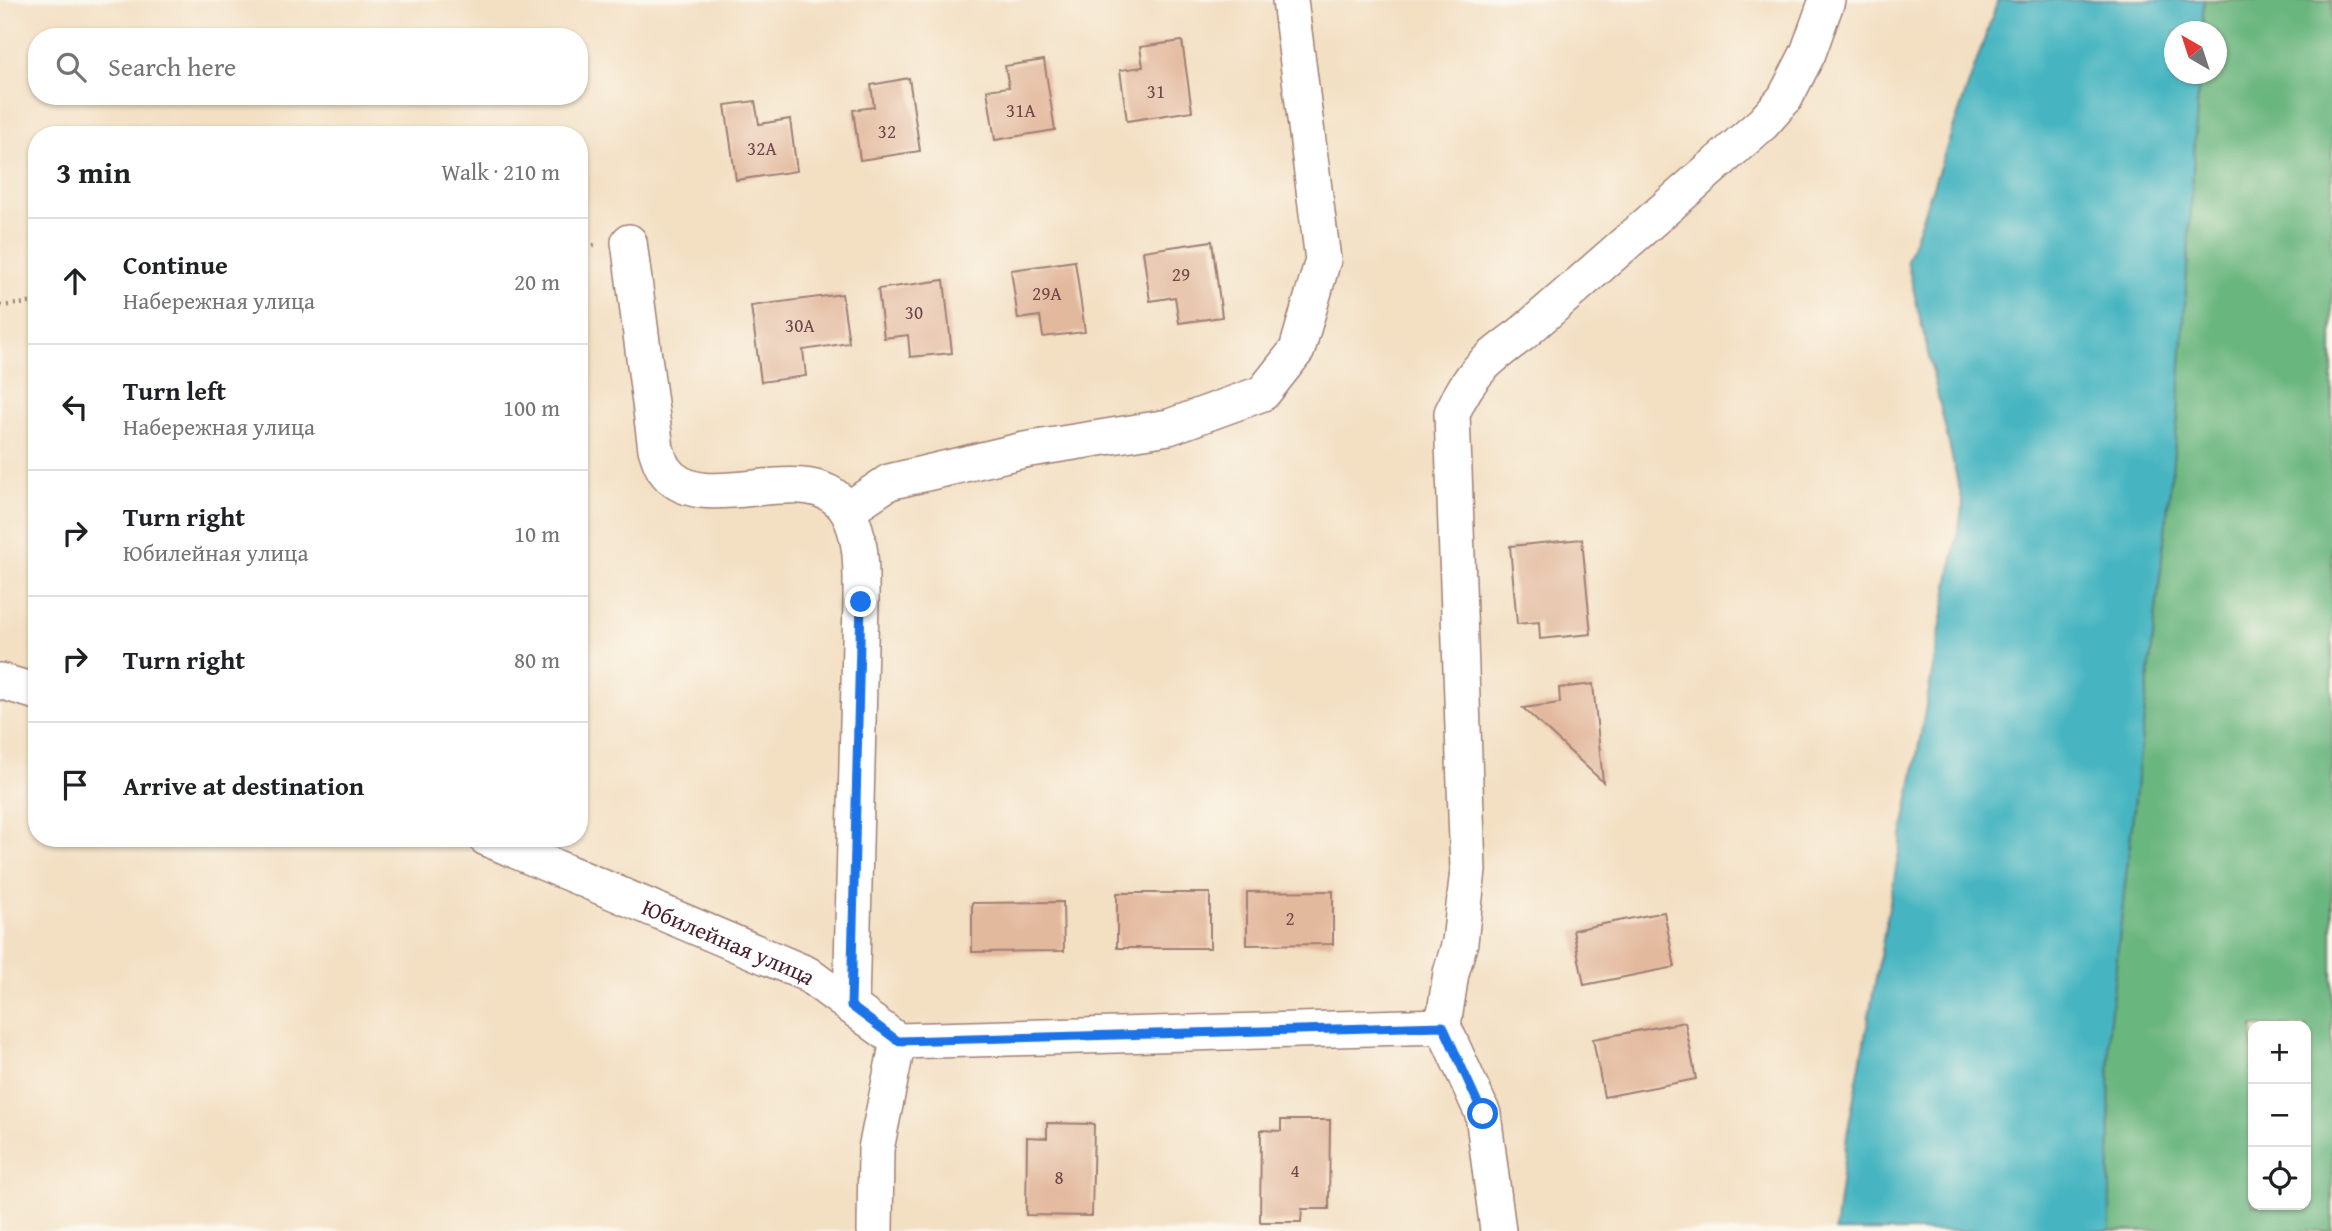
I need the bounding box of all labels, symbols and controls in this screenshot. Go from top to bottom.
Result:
north arrow [2164,21,2227,84]
search box [28,28,588,105]
text: Search here [108,47,236,86]
icon: search [52,48,90,86]
house number: 31 [1147,77,1165,105]
house number: 31А [1006,96,1036,124]
house number: 32 [878,117,896,145]
house number: 32А [747,134,777,162]
text: 3 min [56,150,131,194]
text: Walk · 210 m [441,155,560,188]
text: Continue [123,245,228,284]
house number: 29 [1172,260,1190,288]
icon: ahead [56,262,94,300]
text: 20 m [514,265,560,298]
house number: 29А [1032,279,1062,307]
text: Набережная улица [123,284,315,317]
house number: 30 [905,298,923,326]
house number: 30А [785,311,815,339]
text: Turn left [123,371,226,410]
icon: left [56,388,94,426]
text: 100 m [503,391,560,424]
text: Набережная улица [123,410,315,443]
text: Turn right [123,497,245,536]
icon: right [56,514,94,552]
text: 10 m [514,517,560,550]
text: Юбилейная улица [123,536,308,569]
route end [845,586,876,617]
icon: right [56,640,94,678]
text: Turn right [123,640,245,679]
text: 80 m [514,643,560,676]
icon: arrive [56,766,94,804]
text: Arrive at destination [123,766,364,805]
street label: Юбилейная улица [637,890,823,992]
house number: 2 [1285,904,1295,932]
map controls [2248,1021,2311,1210]
button: + [2248,1021,2311,1084]
button: − [2248,1084,2311,1147]
route start [1467,1098,1498,1129]
button: locate [2248,1147,2311,1210]
house number: 4 [1290,1156,1300,1184]
house number: 8 [1054,1163,1064,1191]

